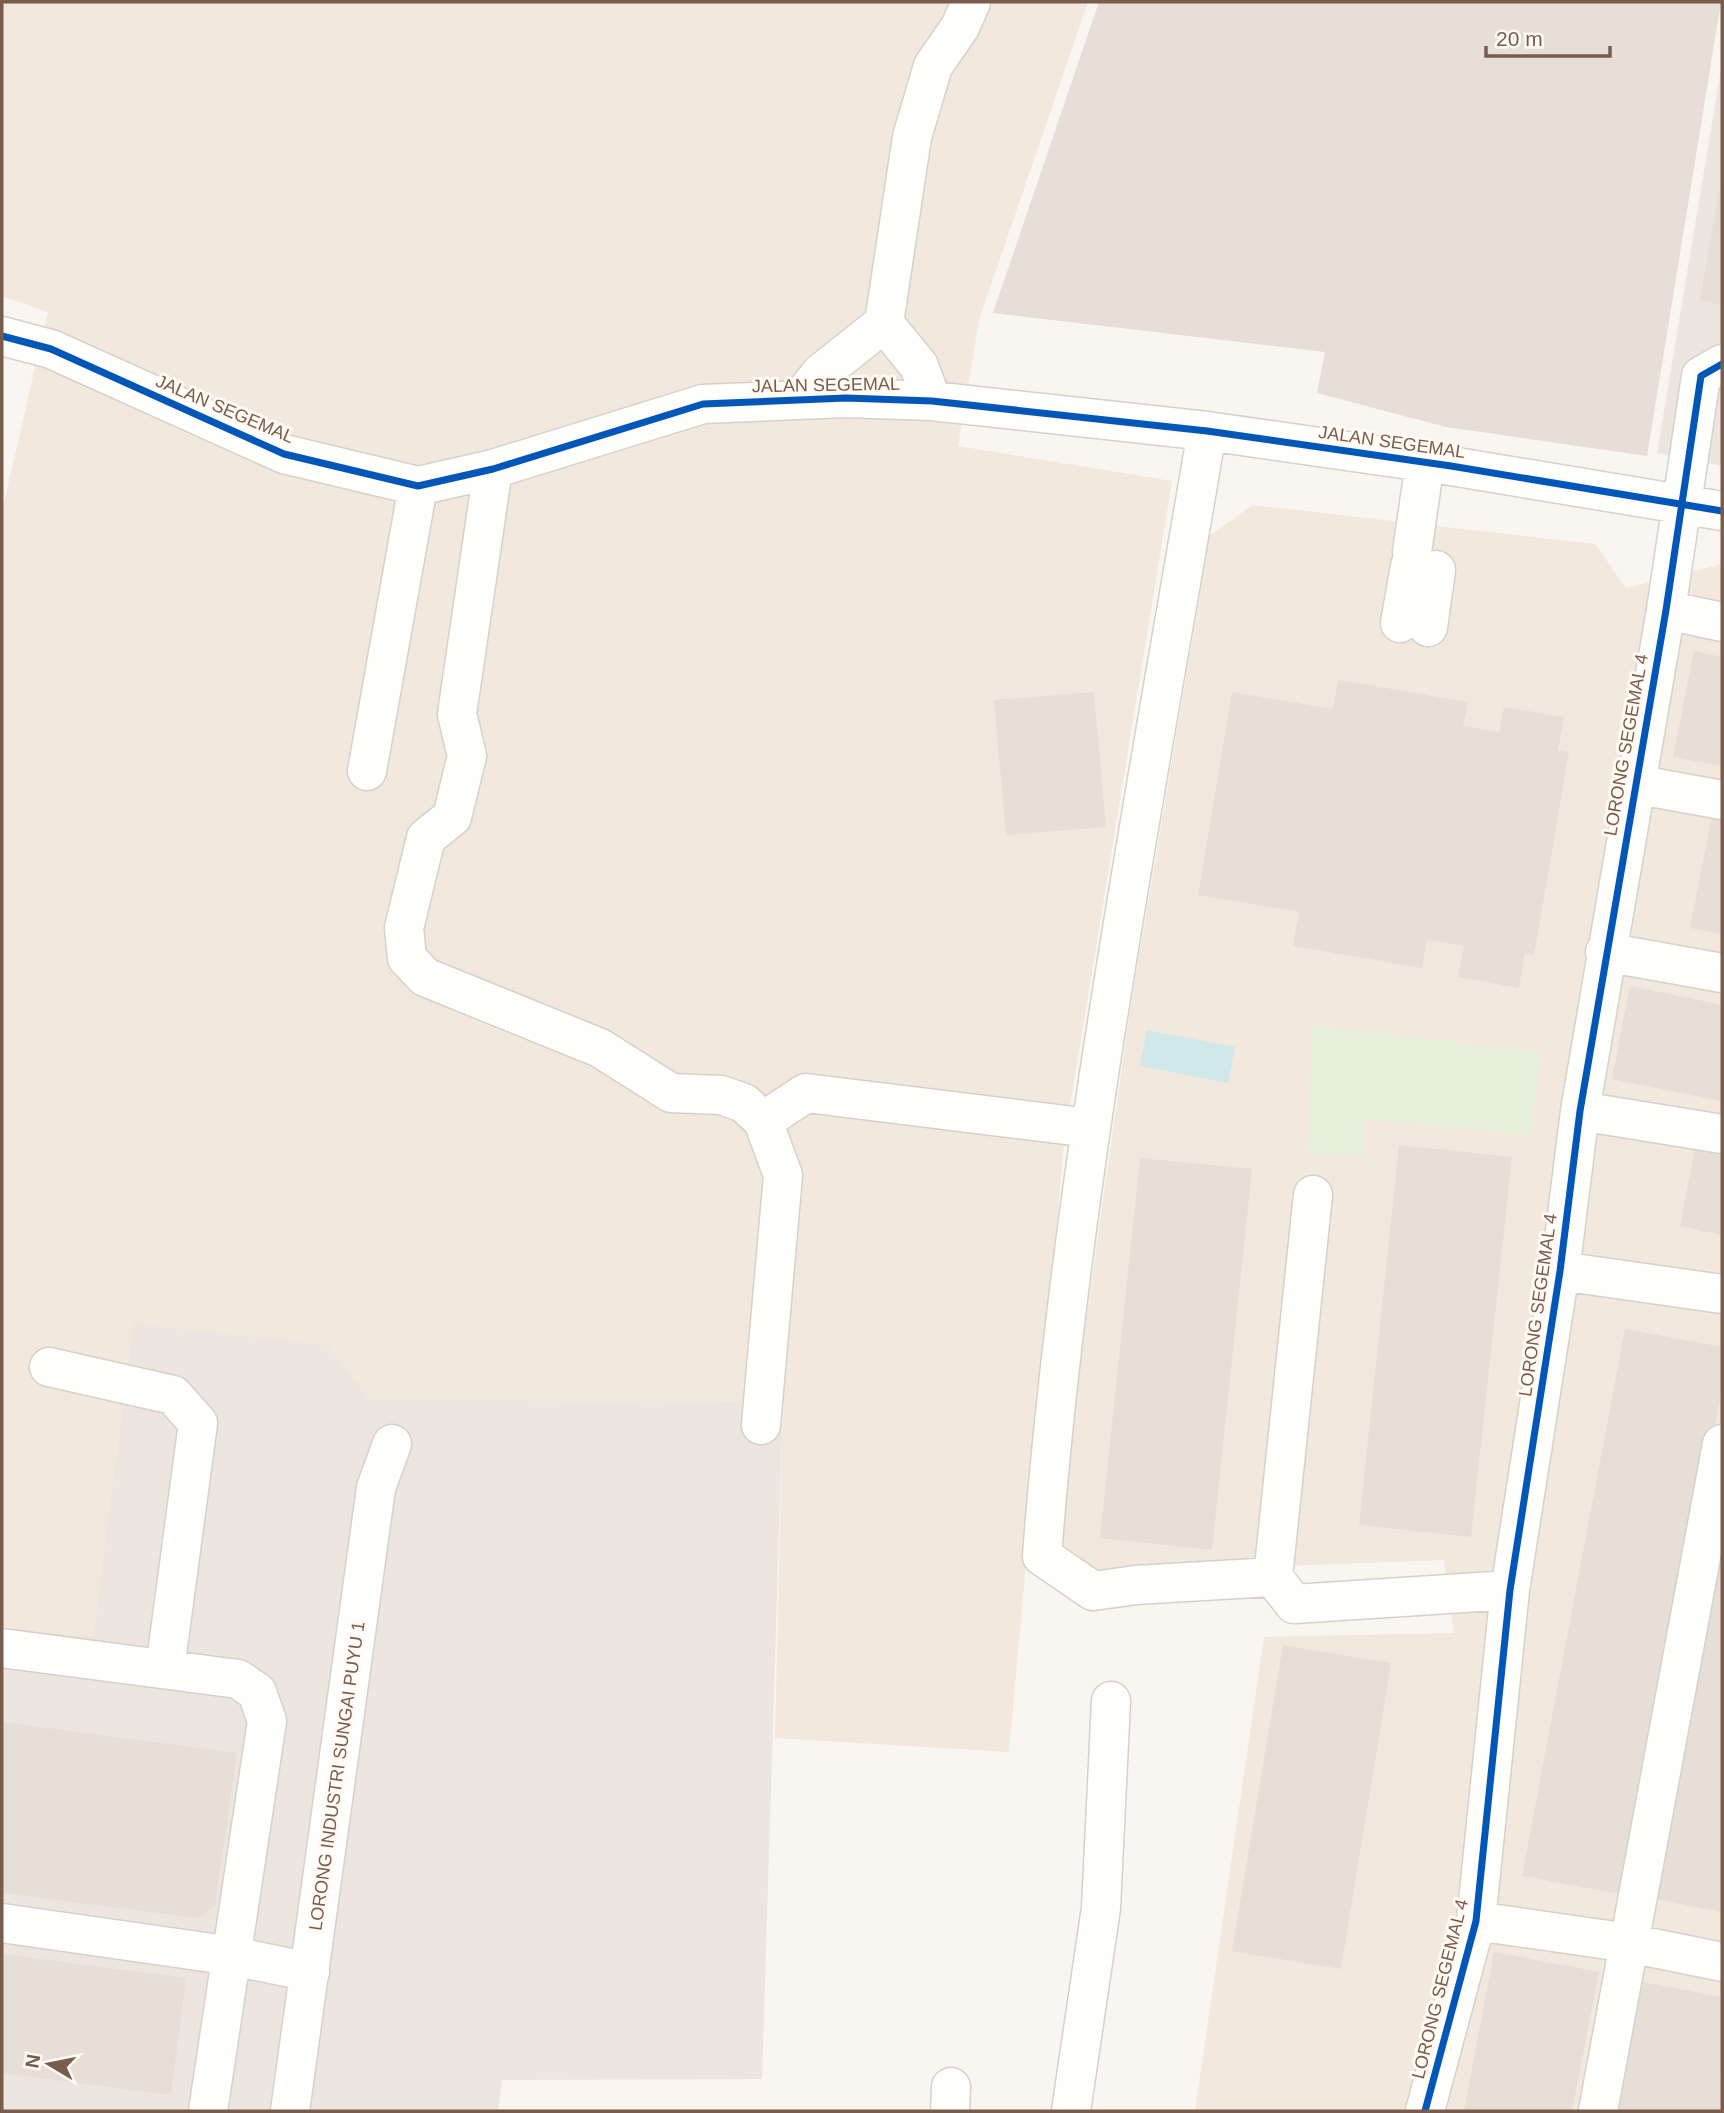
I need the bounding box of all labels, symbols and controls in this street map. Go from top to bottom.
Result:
scale bar [1486,14,1610,58]
text: 20 m [1496,27,1543,50]
street label: JALAN SEGEMAL [153,371,297,447]
street label: JALAN SEGEMAL [752,374,900,396]
street label: JALAN SEGEMAL [1317,422,1467,462]
street label: LORONG SEGEMAL 4 [1600,652,1652,838]
street label: LORONG SEGEMAL 4 [1515,1212,1561,1398]
street label: LORONG INDUSTRI SUNGAI PUYU 1 [305,1620,369,1932]
street label: LORONG SEGEMAL 4 [1408,1897,1472,2081]
north arrow [14,2029,84,2099]
text: N [21,2053,44,2070]

